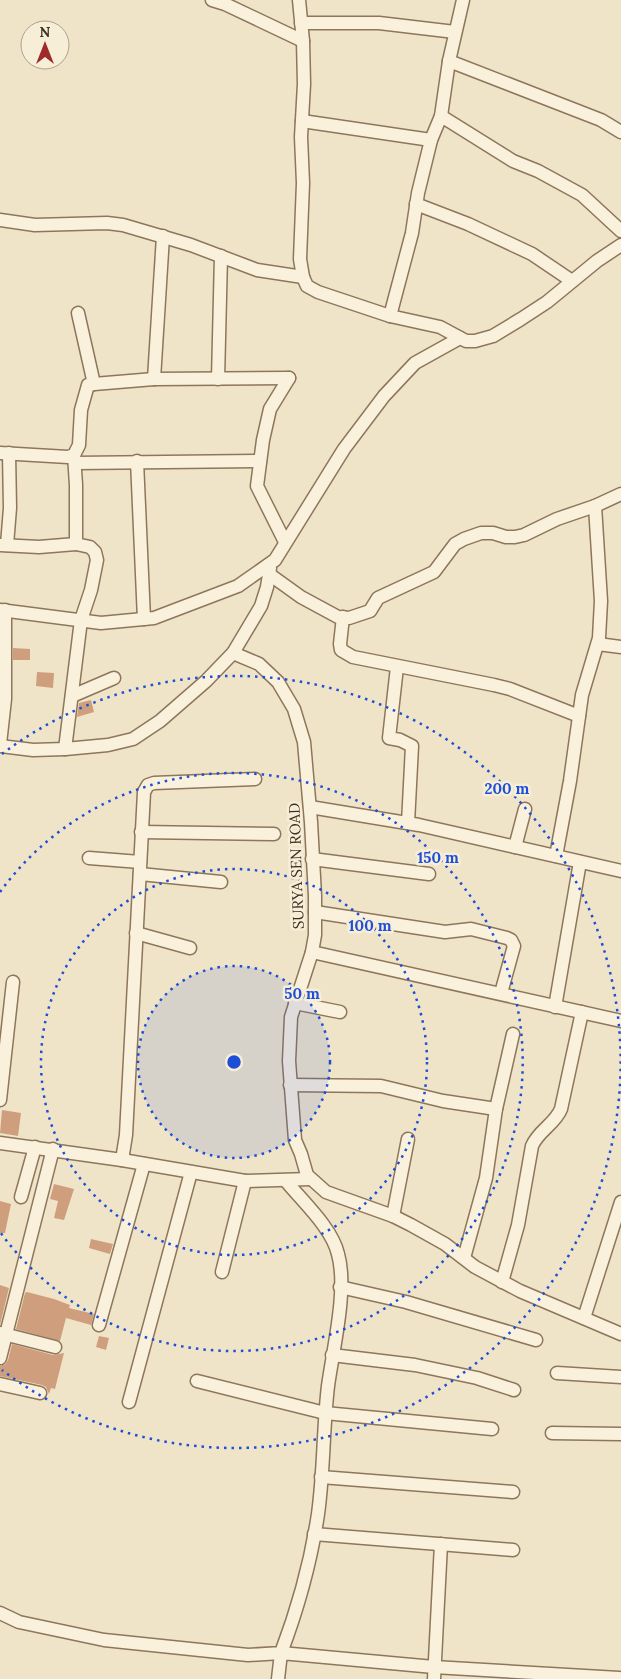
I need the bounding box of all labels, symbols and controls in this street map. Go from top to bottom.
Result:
north arrow [20,20,70,70]
text: N [40,23,51,41]
text: 200 m [485,779,530,798]
street label: SURYA SEN ROAD [284,803,308,929]
text: 150 m [417,848,459,867]
text: 100 m [349,916,392,935]
text: 50 m [284,984,320,1003]
centre of rings [225,1053,243,1071]

